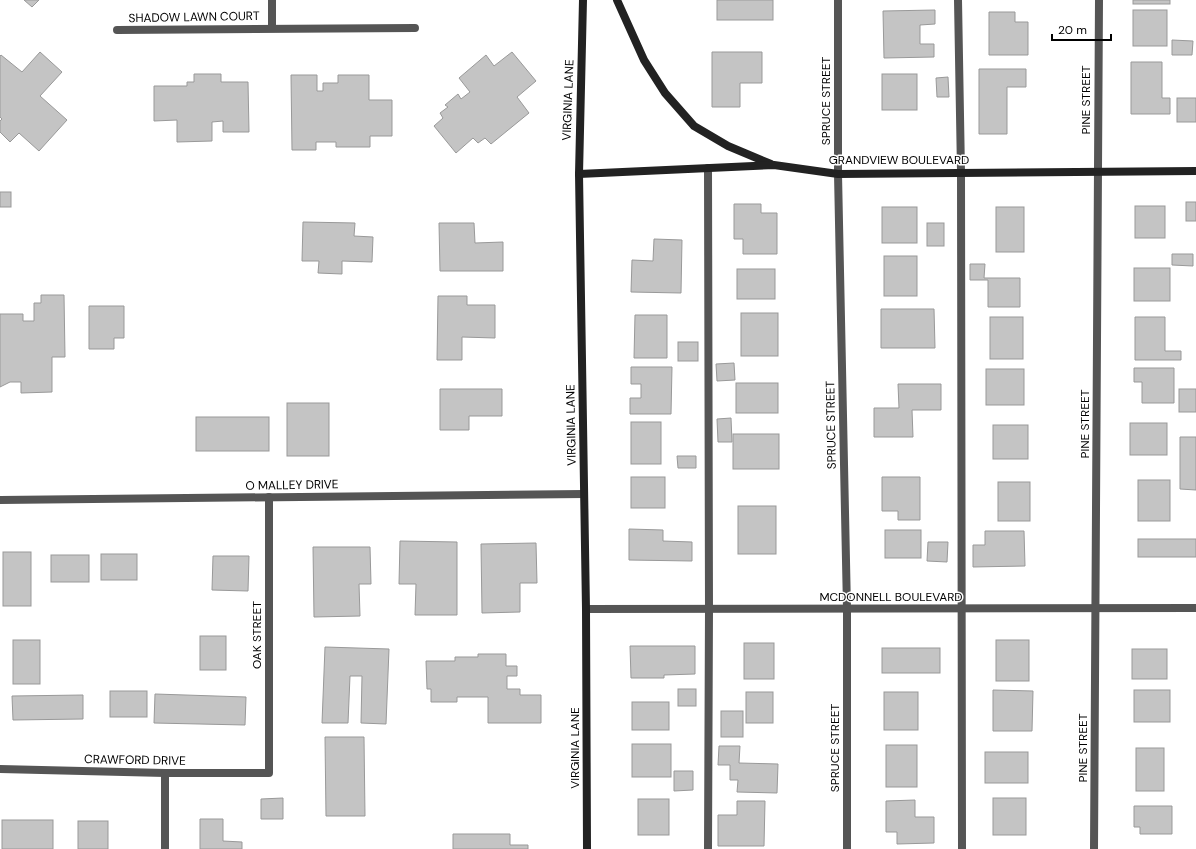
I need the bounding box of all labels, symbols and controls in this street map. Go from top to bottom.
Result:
street label: SHADOW LAWN COURT [128,8,260,26]
scale bar [1052,16,1111,42]
text: 20 m [1058,22,1087,38]
street label: SPRUCE STREET [818,57,834,145]
street label: VIRGINIA LANE [559,59,577,141]
street label: PINE STREET [1078,65,1094,134]
street label: GRANDVIEW BOULEVARD [829,152,969,168]
street label: SPRUCE STREET [822,380,840,469]
street label: VIRGINIA LANE [562,384,580,466]
street label: PINE STREET [1077,389,1093,458]
street label: O MALLEY DRIVE [245,476,339,494]
street label: MCDONNELL BOULEVARD [819,589,963,605]
street label: OAK STREET [249,601,265,669]
street label: SPRUCE STREET [827,704,843,792]
street label: VIRGINIA LANE [567,707,583,789]
street label: PINE STREET [1075,713,1091,782]
street label: CRAWFORD DRIVE [84,751,186,769]

